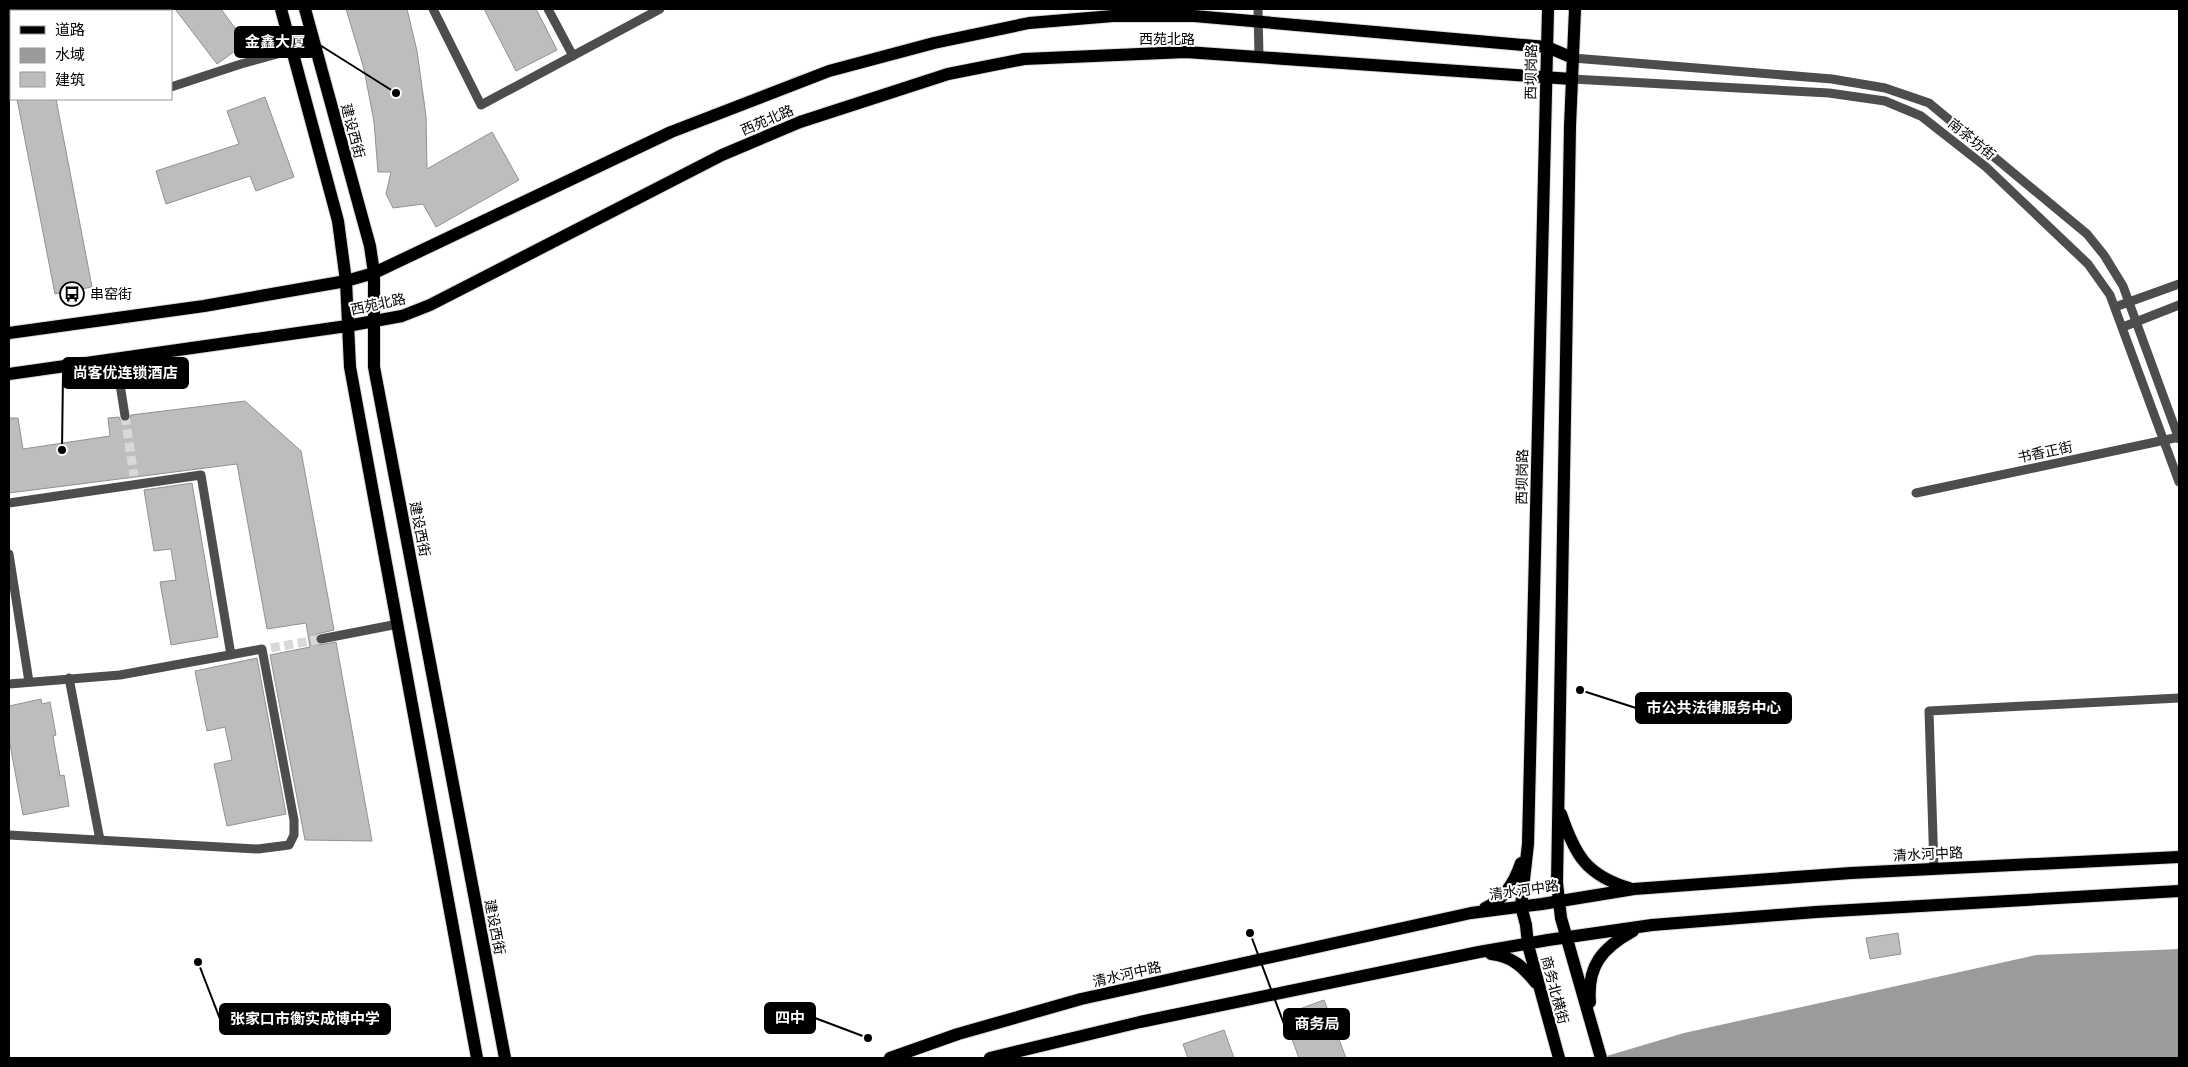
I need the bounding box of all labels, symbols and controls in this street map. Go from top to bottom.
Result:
legend [10,10,172,100]
text: 道路 [55,21,85,39]
callout: 金鑫大厦 [235,27,315,57]
street label: 西苑北路 [1139,31,1195,47]
text: 金鑫大厦 [245,33,305,51]
street label: 西坝岗路 [1523,44,1539,100]
text: 水域 [55,46,85,64]
text: 建筑 [55,71,85,89]
street label: 建设西街 [338,102,368,160]
street label: 西苑北路 [738,102,796,138]
street label: 南茶坊街 [1945,115,1999,163]
bus stop icon: 串窑街 [59,281,85,307]
place label: 串窑街 [90,286,132,302]
street label: 西苑北路 [349,290,407,318]
callout: 尚客优连锁酒店 [63,358,188,388]
text: 尚客优连锁酒店 [72,364,178,382]
street label: 书香正街 [2016,438,2074,466]
street label: 西坝岗路 [1514,449,1530,505]
street label: 建设西街 [407,500,433,558]
callout: 市公共法律服务中心 [1636,693,1791,723]
text: 市公共法律服务中心 [1646,699,1782,717]
street label: 清水河中路 [1893,844,1963,864]
street label: 清水河中路 [1488,877,1560,903]
street label: 建设西街 [482,898,508,956]
street label: 商务北横街 [1538,954,1572,1026]
street label: 清水河中路 [1091,958,1163,990]
callout: 四中 [765,1003,815,1033]
callout: 张家口市衡实成博中学 [220,1004,390,1034]
text: 四中 [775,1009,805,1027]
callout: 商务局 [1284,1009,1349,1039]
text: 张家口市衡实成博中学 [230,1010,380,1028]
text: 商务局 [1294,1015,1340,1033]

